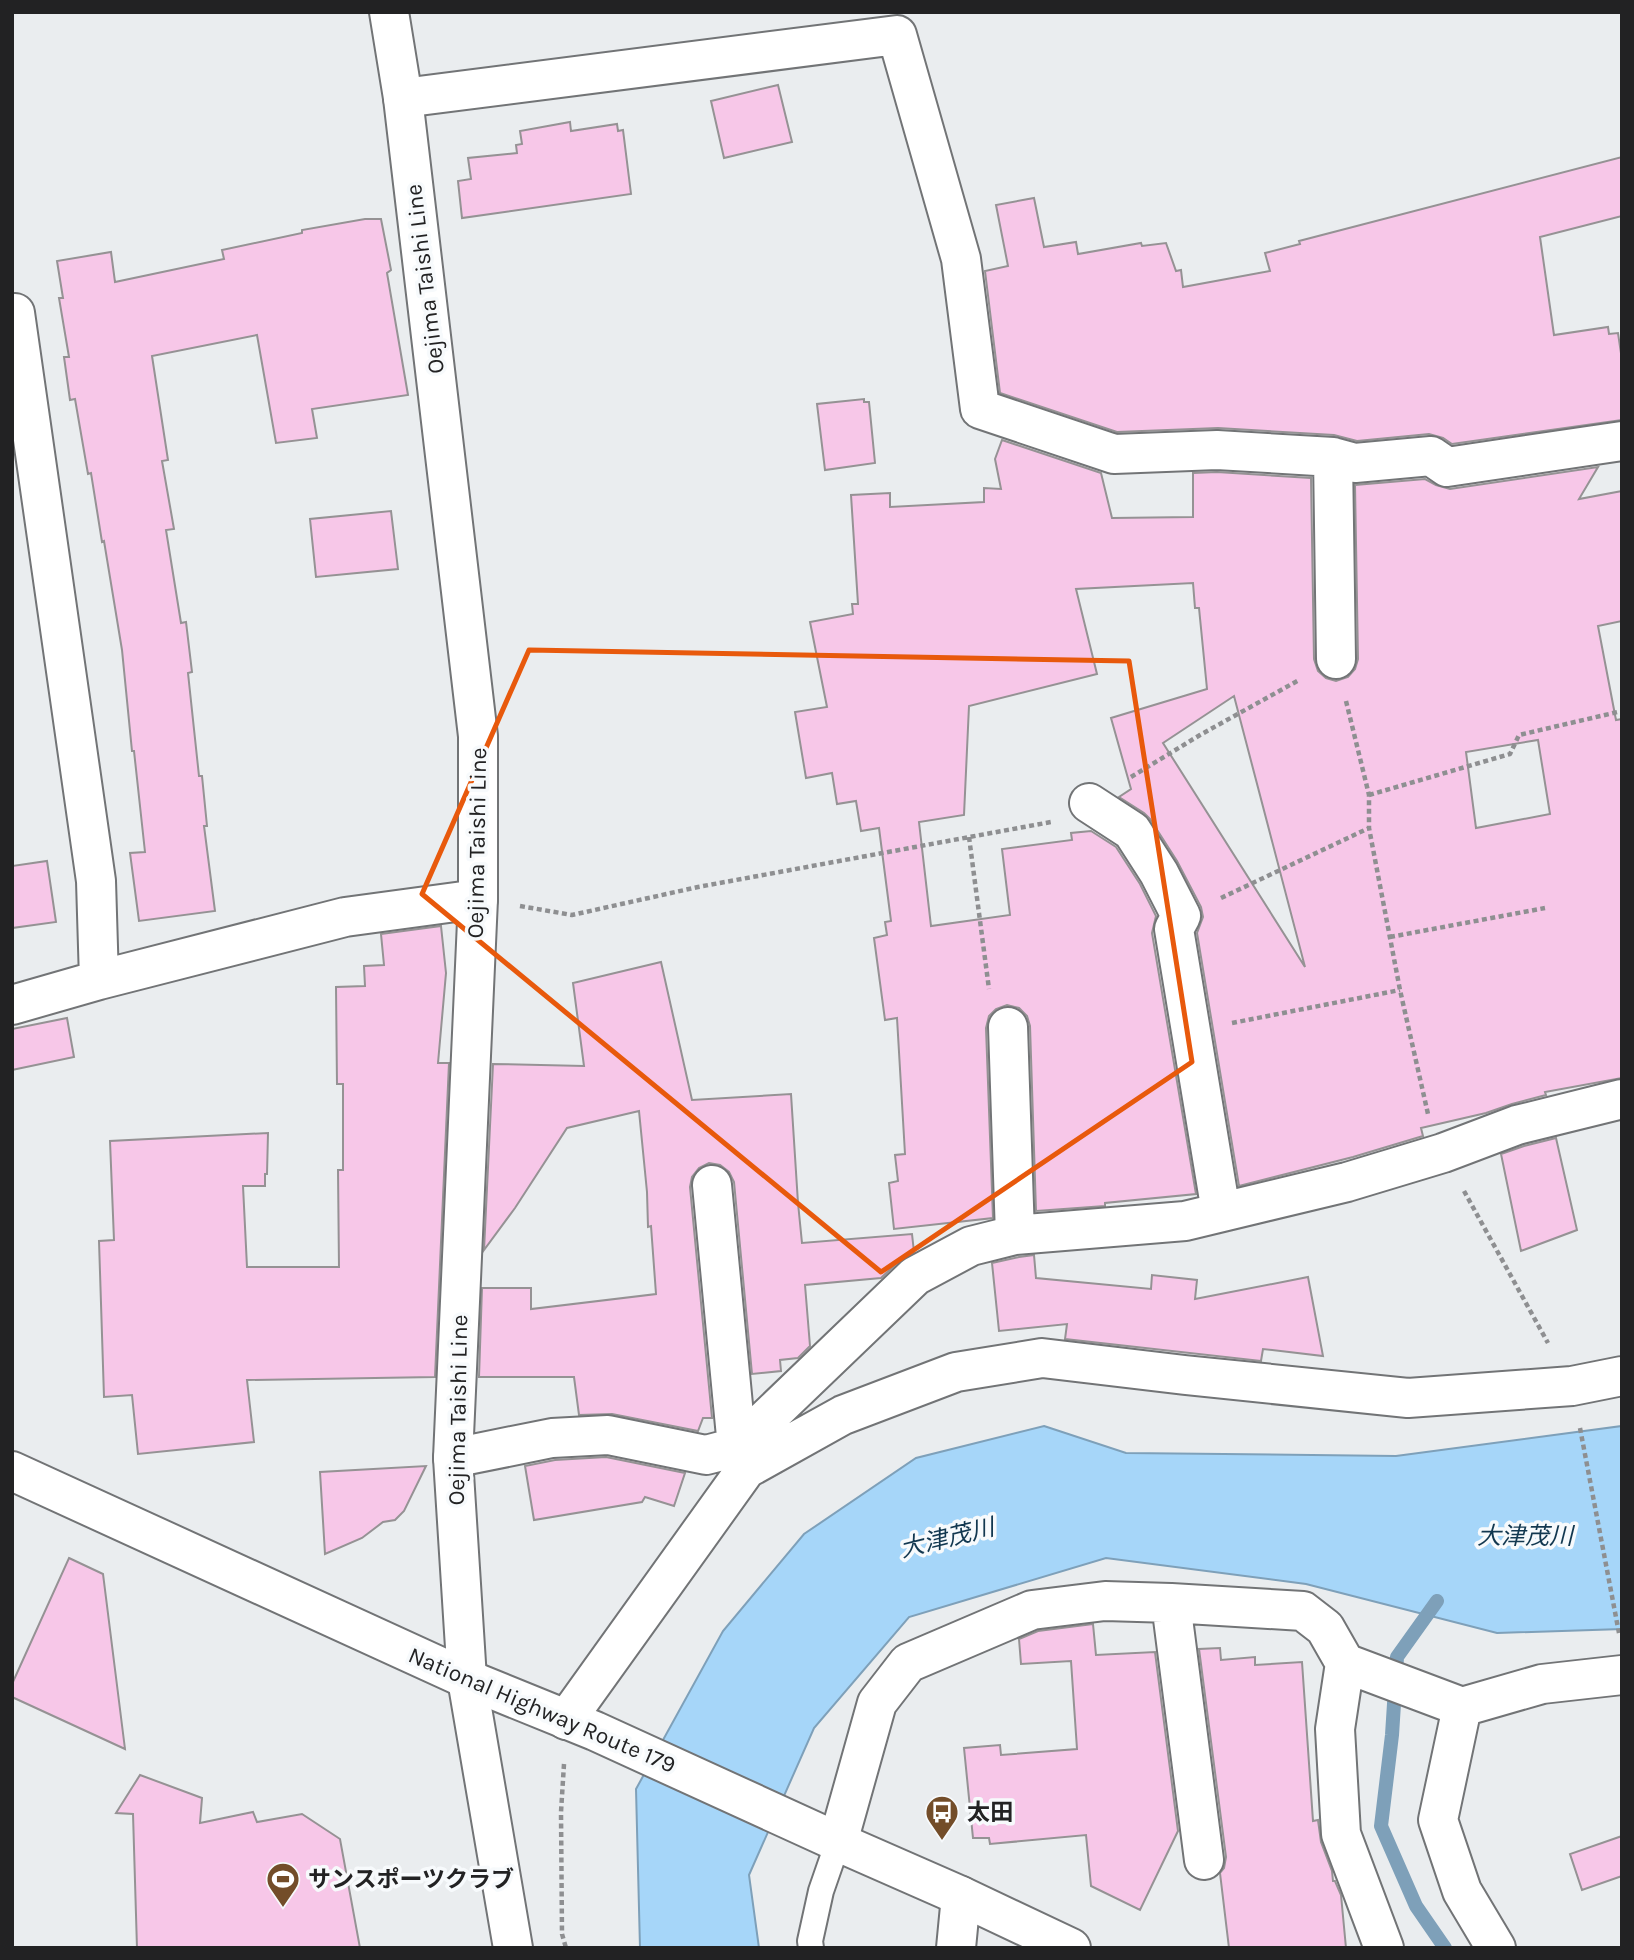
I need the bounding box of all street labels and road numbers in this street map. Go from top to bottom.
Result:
street label: Oejima Taishi Line [400,183,450,375]
street label: Oejima Taishi Line [462,747,492,939]
street label: Oejima Taishi Line [443,1314,473,1506]
street label: National Highway Route 179 [404,1641,680,1779]

